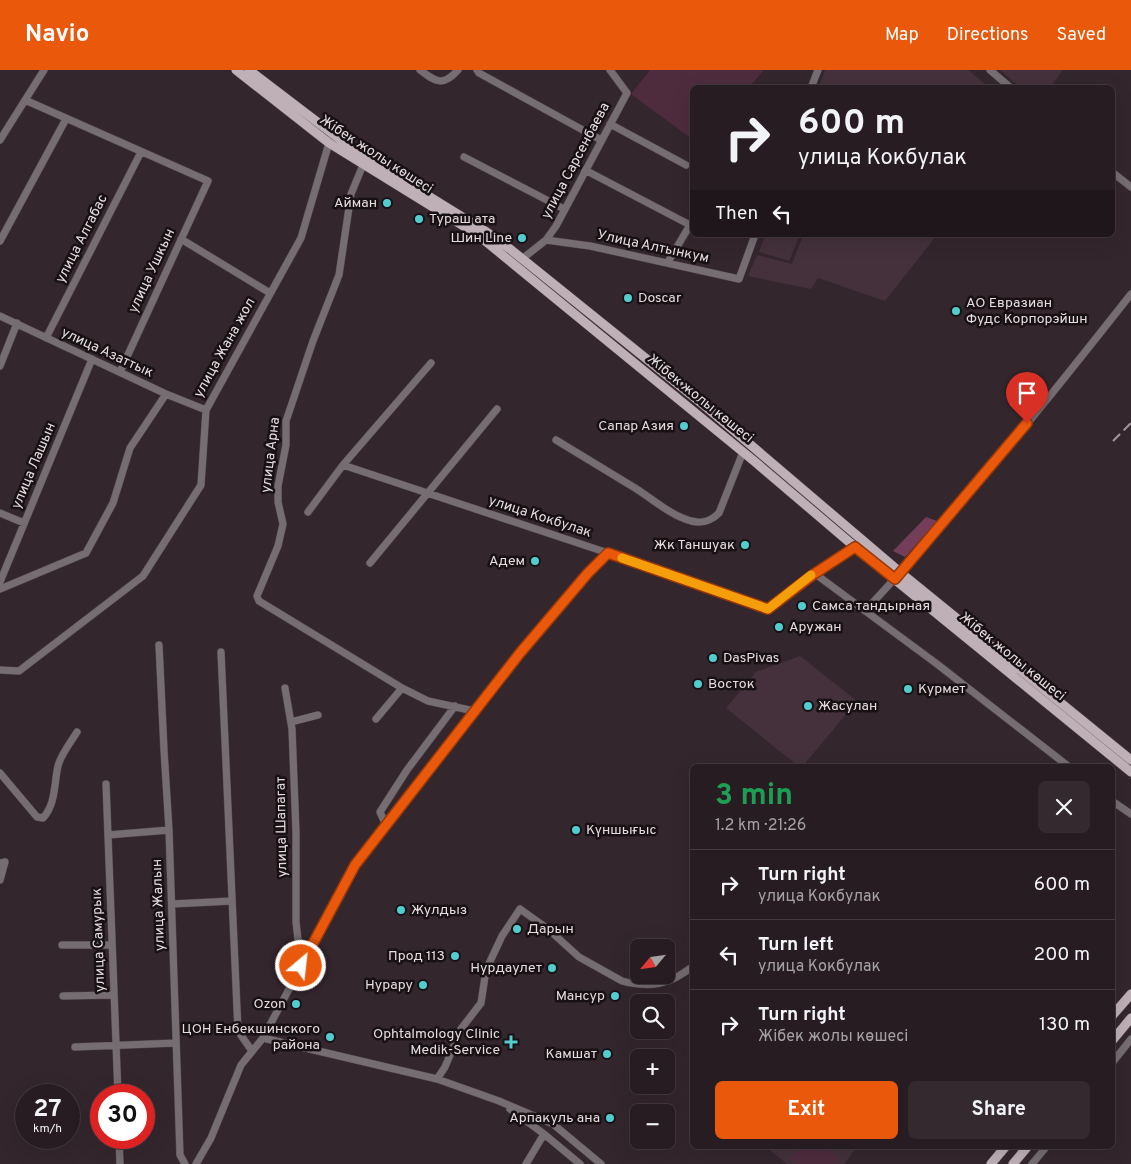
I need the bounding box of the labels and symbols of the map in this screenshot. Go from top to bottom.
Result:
street label: улица Сарсенбаева [538,100,614,222]
street label: Жібек жолы көшесі [316,112,436,198]
street label: улица Алгабас [52,192,112,286]
place label: Айман [334,195,377,212]
marker: Айман [381,197,393,209]
place label: Тураш ата [429,211,495,228]
marker: Тураш ата [413,213,425,225]
street label: улица Ушкын [125,226,179,316]
street label: Улица Алтынкум [595,227,711,267]
place label: Шин Line [450,230,512,247]
marker: Шин Line [516,232,528,244]
place label: Doscar [638,290,682,307]
marker: Doscar [622,292,634,304]
street label: улица Жана жол [191,295,259,401]
place label: АО Евразиан Фудс Корпорэйшн [966,295,1088,328]
marker: АО Евразиан Фудс Корпорэйшн [950,305,962,317]
street label: улица Азаттык [58,324,156,382]
street label: Жібек жолы көшесі [644,351,756,447]
pin [1006,372,1048,423]
street label: улица Арна [258,416,284,494]
place label: Сапар Азия [598,418,674,435]
street label: улица Лашын [8,420,60,512]
marker: Сапар Азия [678,420,690,432]
street label: улица Кокбулак [486,492,594,542]
place label: Жк Таншуак [654,537,735,554]
marker: Жк Таншуак [739,539,751,551]
place label: Адем [489,553,525,570]
marker: Адем [529,555,541,567]
place label: Самса тандырная [812,598,930,615]
marker: Самса тандырная [796,600,808,612]
street label: Жібек жолы көшесі [956,609,1068,705]
place label: Аружан [789,619,842,636]
marker: Аружан [773,621,785,633]
place label: DasPivas [723,650,779,667]
marker: DasPivas [707,652,719,664]
place label: Восток [708,676,755,693]
marker: Восток [692,678,704,690]
place label: Курмет [918,681,966,698]
marker: Курмет [902,683,914,695]
place label: Жасулан [818,698,877,715]
marker: Жасулан [802,700,814,712]
street label: улица Шапагат [273,776,291,878]
place label: Күншығыс [586,822,657,839]
marker: Күншығыс [570,824,582,836]
street label: улица Жалын [149,859,169,951]
street label: улица Самурык [89,888,109,992]
place label: Жулдыз [411,902,467,919]
marker: Жулдыз [395,904,407,916]
place label: Дарын [527,921,574,938]
marker: Дарын [511,923,523,935]
position arrow [274,939,326,991]
north arrow [630,939,675,984]
place label: Прод 113 [388,948,445,965]
marker: Прод 113 [449,950,461,962]
place label: Нурдаулет [470,960,542,977]
marker: Нурдаулет [546,962,558,974]
place label: Нурару [365,977,413,994]
marker: Нурару [417,979,429,991]
place label: Мансур [556,988,605,1005]
marker: Мансур [609,990,621,1002]
place label: Ozon [253,996,286,1013]
marker: Ozon [290,998,302,1010]
place label: ЦОН Енбекшинского района [182,1021,320,1054]
place label: Ophtalmology Clinic Medik-Service [373,1026,500,1059]
marker: ЦОН Енбекшинского района [324,1031,336,1043]
marker: Ophtalmology Clinic Medik-Service [504,1035,518,1049]
place label: Камшат [546,1046,597,1063]
marker: Камшат [601,1048,613,1060]
speed limit sign: 30 [90,1084,155,1149]
place label: Арпакуль ана [509,1110,600,1127]
marker: Арпакуль ана [604,1112,616,1124]

